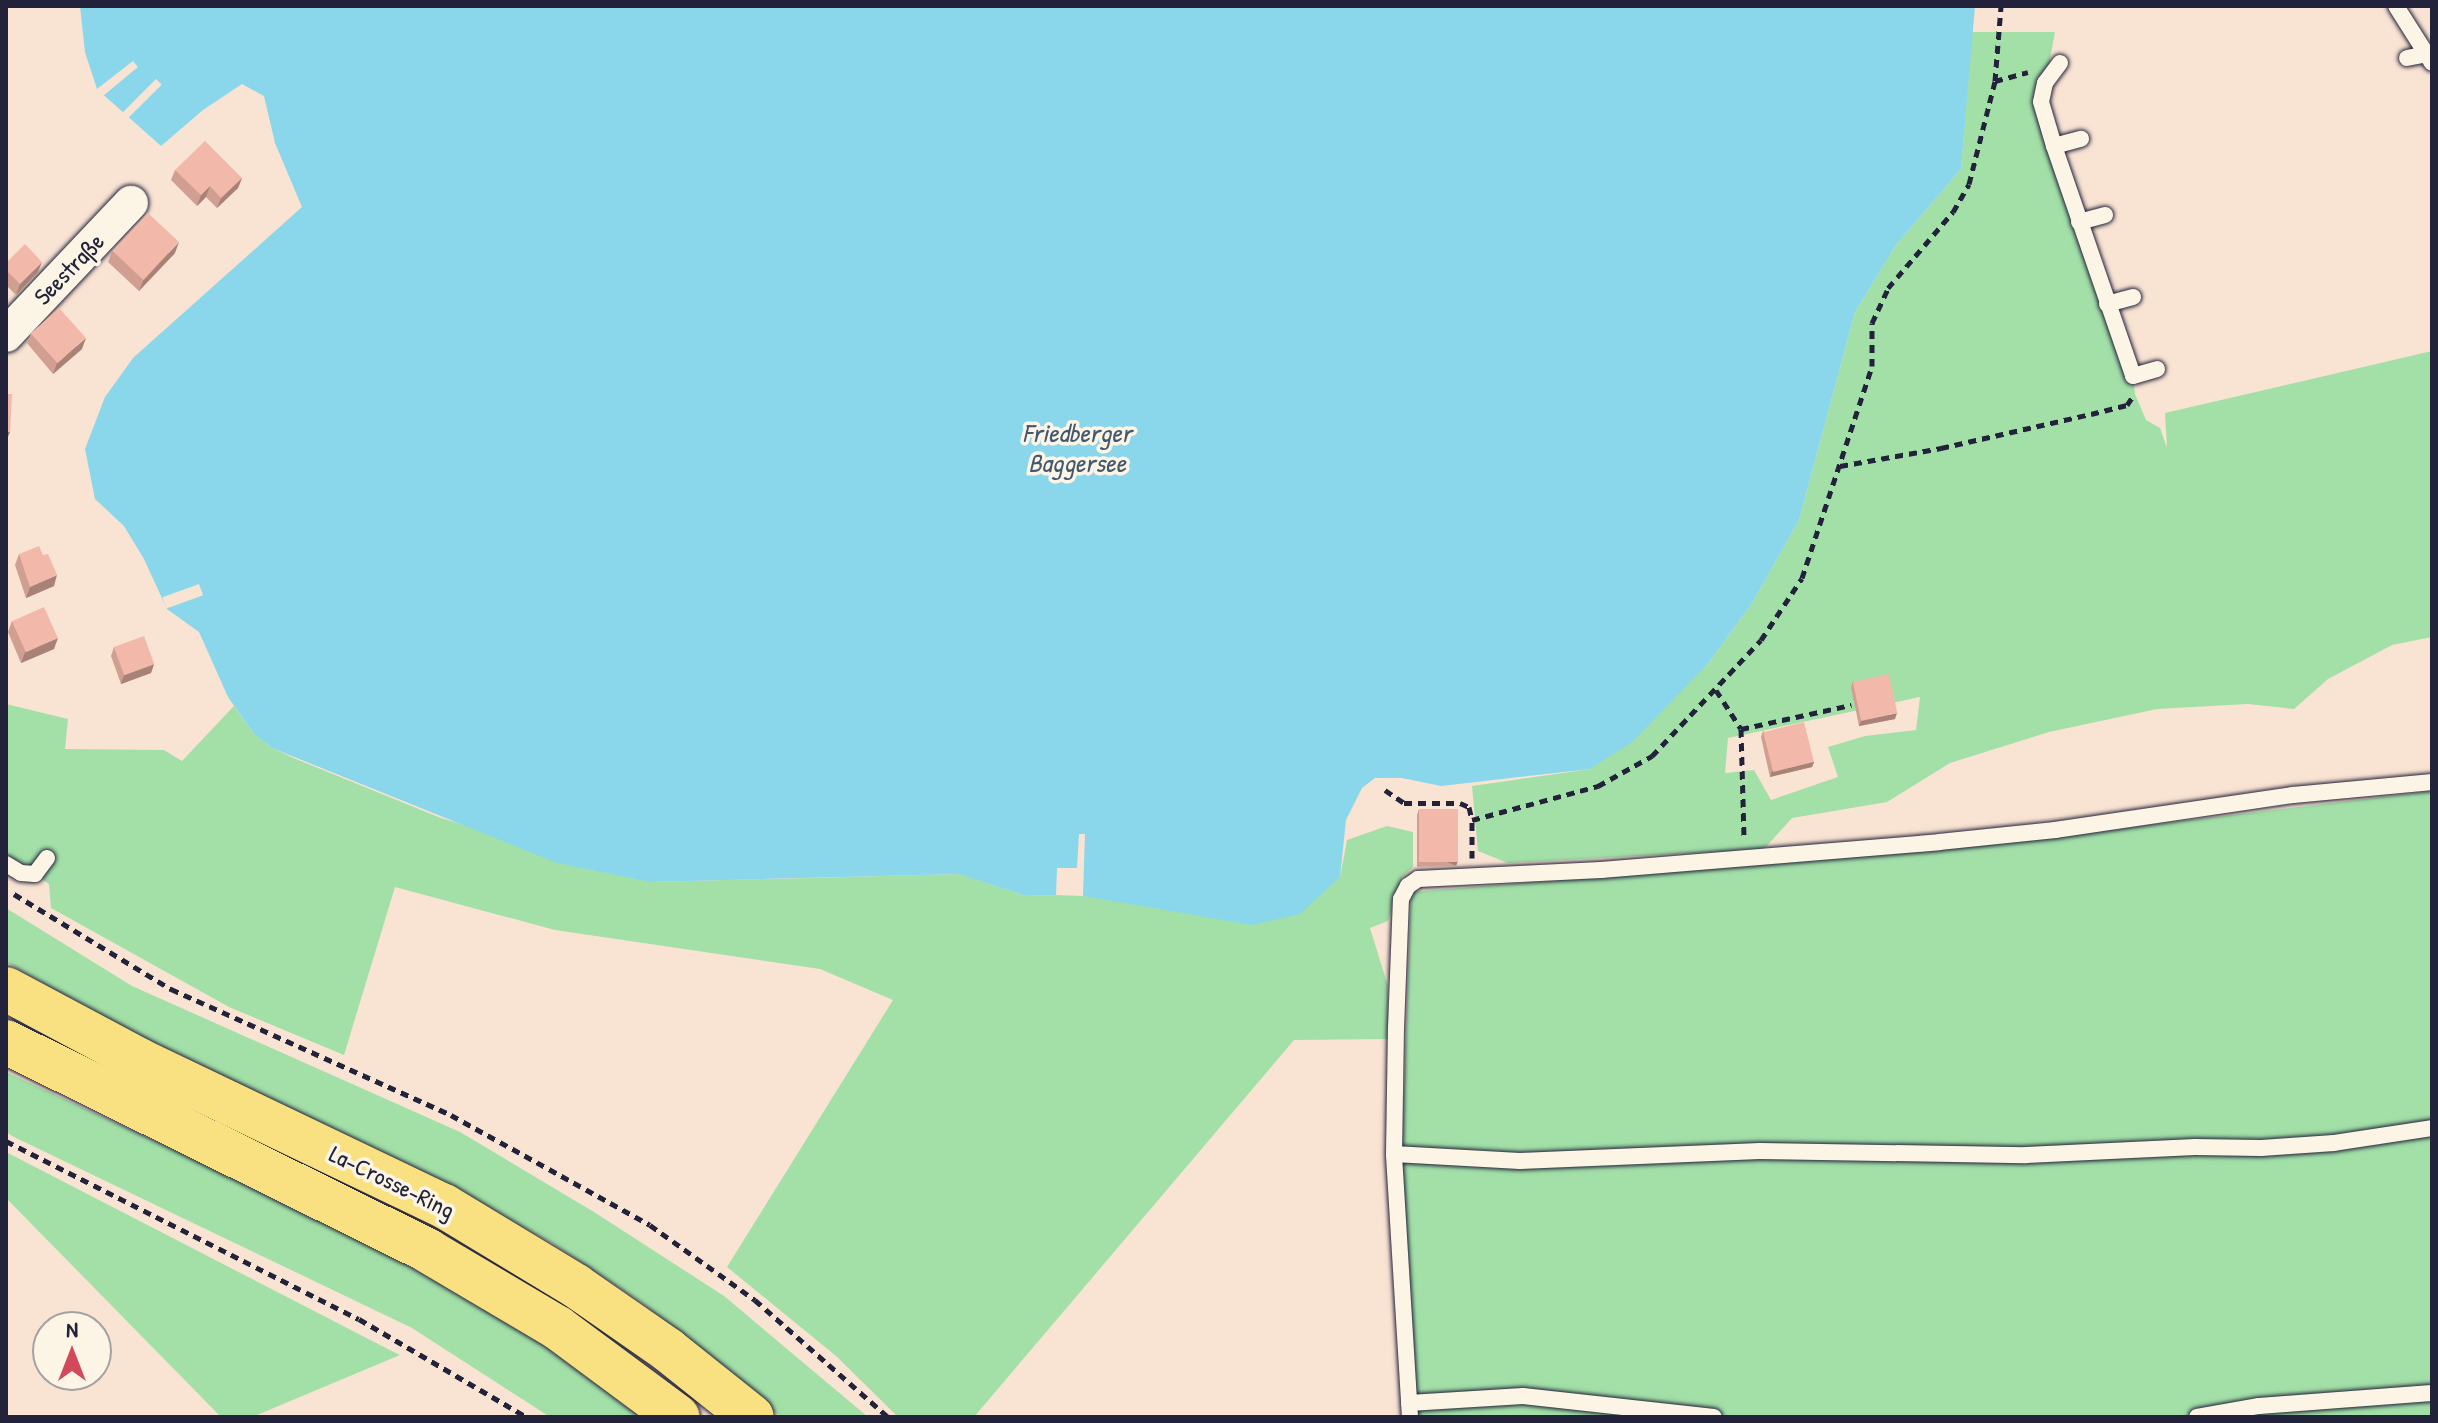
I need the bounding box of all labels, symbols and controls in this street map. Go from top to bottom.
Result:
street label: Seestraße [28,227,110,311]
water label: Friedberger Baggersee [1022,417,1132,478]
street label: La-Crosse-Ring [325,1139,459,1225]
north arrow [32,1311,112,1391]
text: N [66,1314,78,1344]

